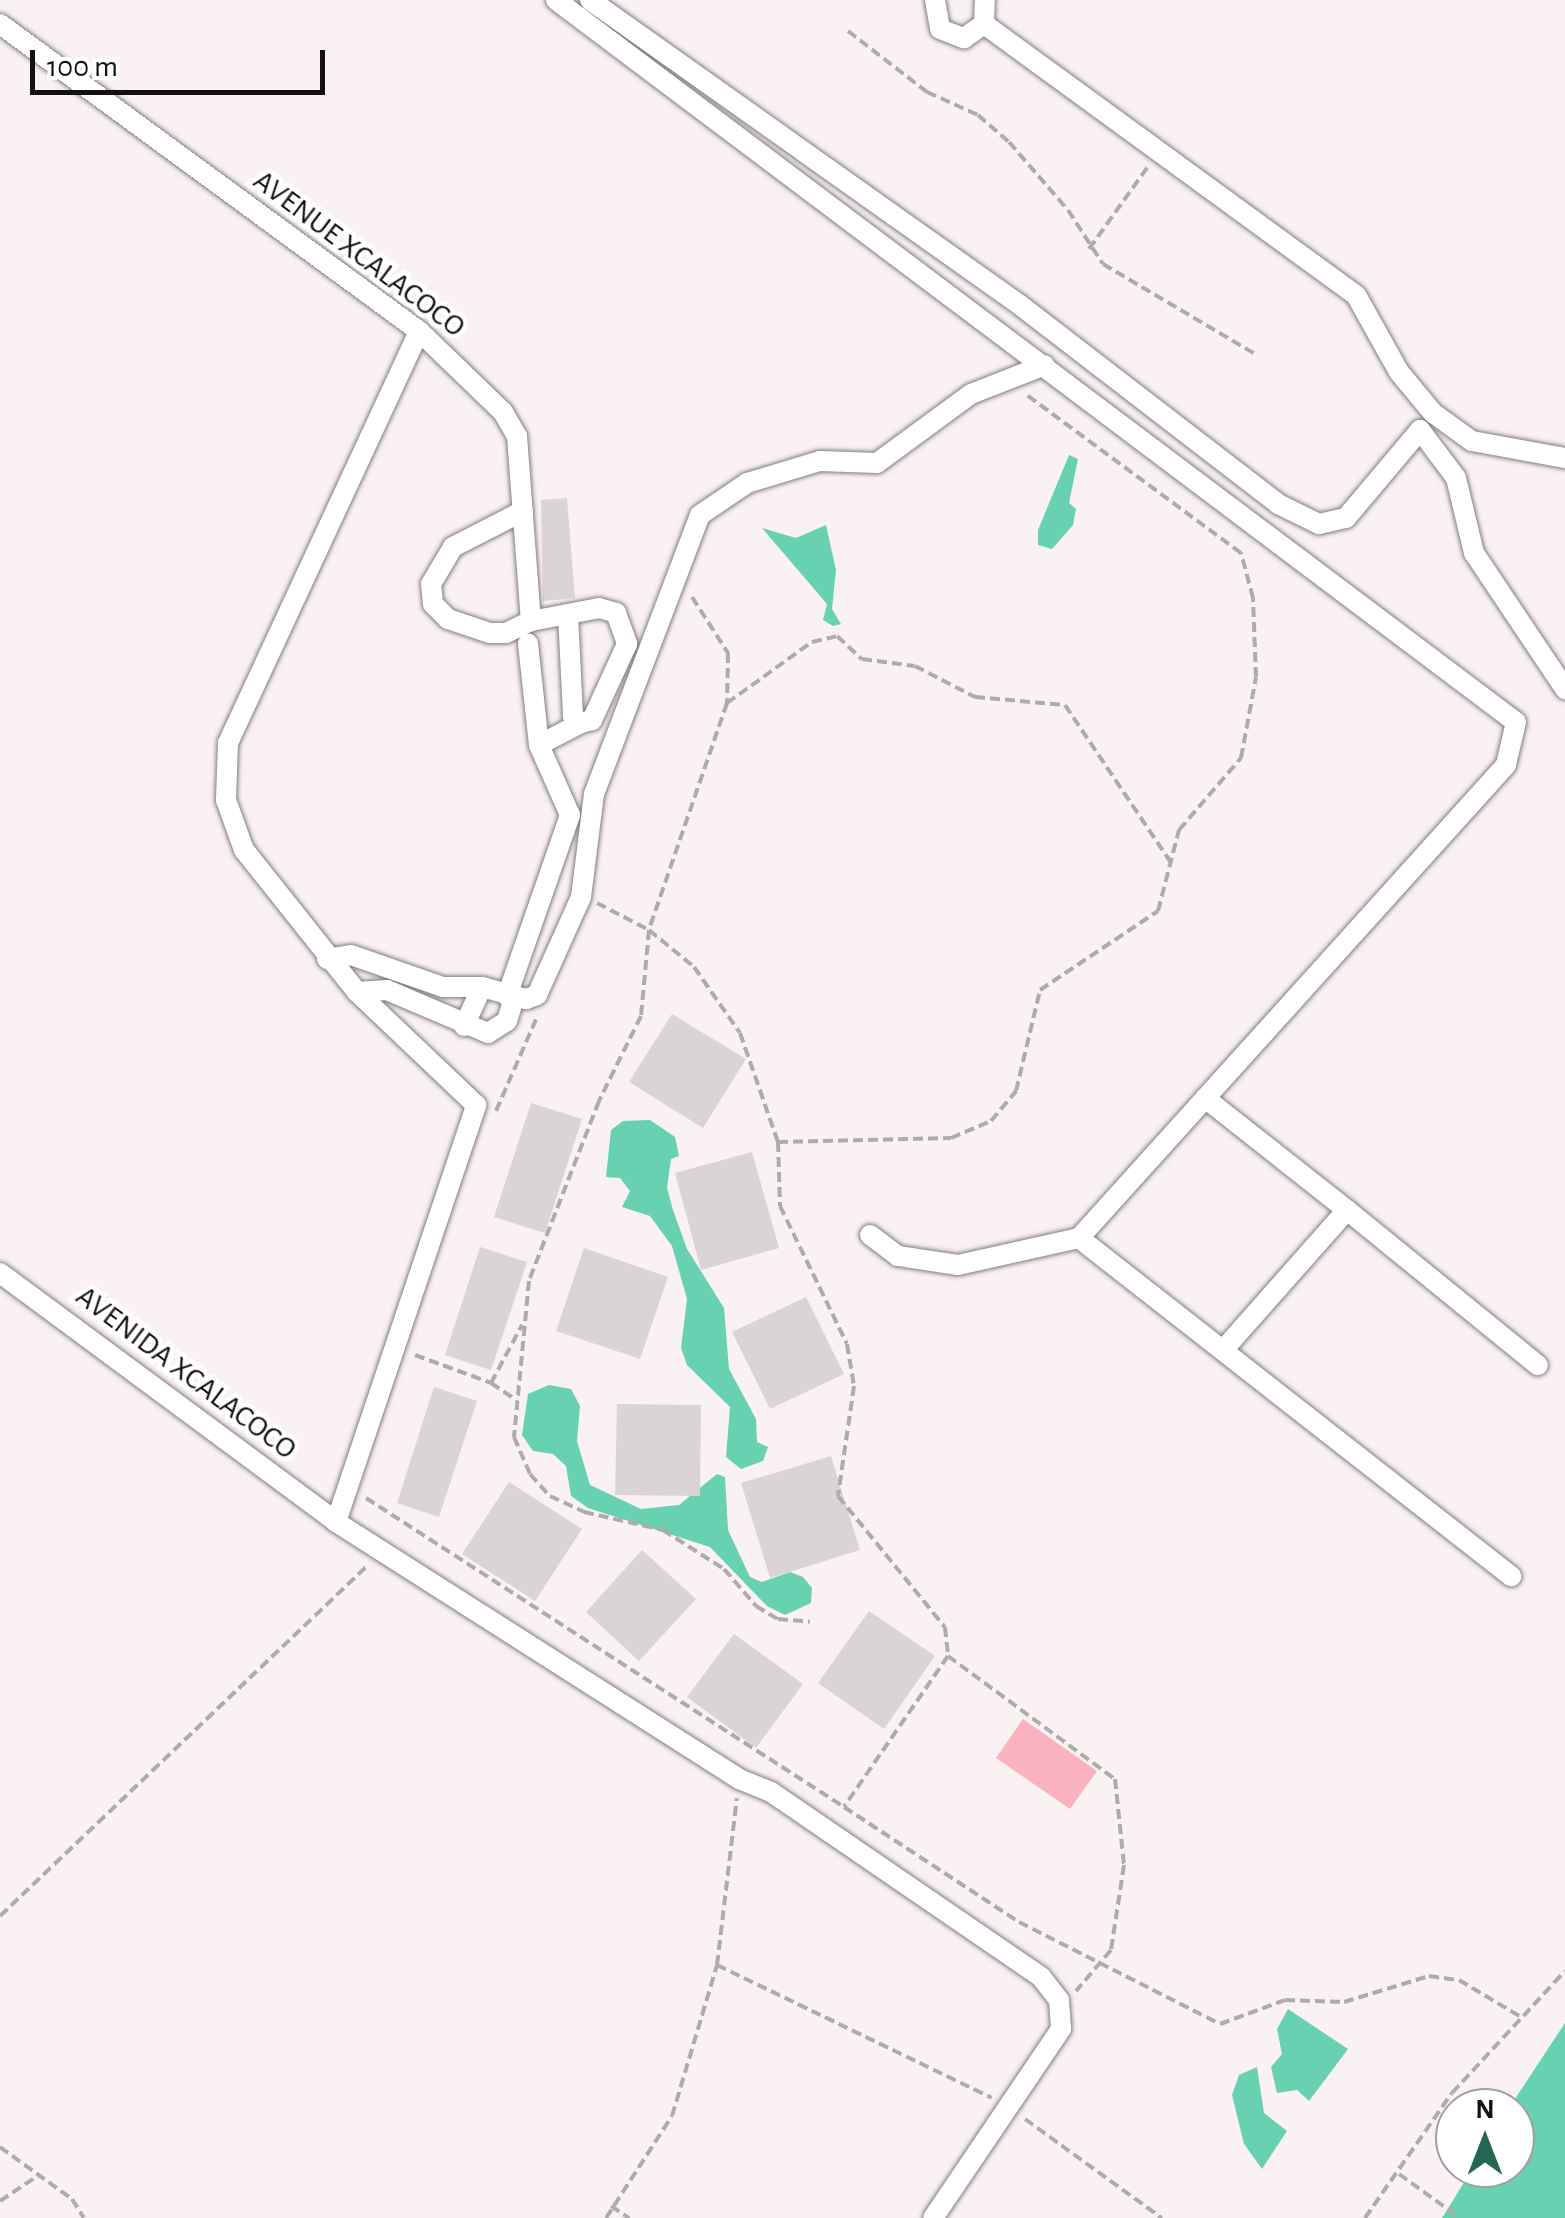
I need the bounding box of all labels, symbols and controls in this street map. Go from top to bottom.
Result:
scale bar [35,30,330,92]
text: 100 m [47,52,118,82]
street label: AVENUE XCALACOCO [246,163,472,345]
street label: AVENIDA XCALACOCO [69,1278,303,1468]
north arrow [1435,2088,1535,2188]
text: N [1475,2096,1495,2124]

